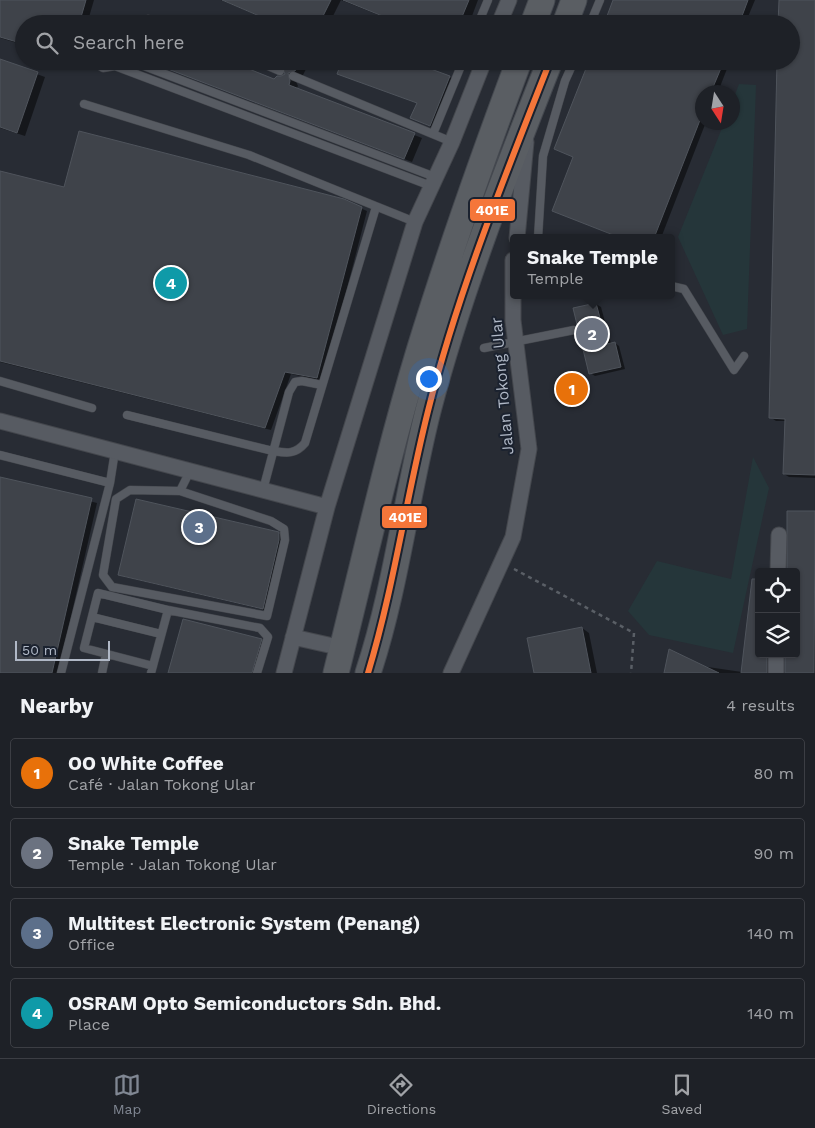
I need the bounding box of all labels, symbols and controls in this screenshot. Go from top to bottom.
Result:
search box [15,15,800,70]
icon: search [33,29,61,57]
text: Search here [73,31,184,54]
north arrow [695,85,740,130]
line badge: 401E [469,198,516,222]
text: 401E [476,202,509,218]
popup [510,234,675,299]
text: Snake Temple [527,246,658,269]
pin: 4 [155,264,187,302]
text: Temple [527,269,584,288]
pin: 2 [576,315,608,353]
street label: Jalan Tokong Ular [486,316,517,456]
your location [416,366,442,392]
pin: 1 [556,370,588,408]
line badge: 401E [381,505,428,529]
pin: 3 [183,508,215,546]
text: 401E [389,509,422,525]
map controls [755,568,800,658]
button: locate [755,568,800,613]
button: layers [755,613,800,658]
scale bar [15,638,110,661]
text: 50 m [22,642,57,658]
text: Nearby [20,693,93,718]
text: 4 results [726,696,795,715]
text: OO White Coffee [68,752,224,775]
text: 1 [34,764,40,783]
text: 80 m [753,764,794,783]
text: Café · Jalan Tokong Ular [68,775,256,794]
text: Snake Temple [68,832,199,855]
text: 2 [32,844,42,863]
text: 90 m [753,844,794,863]
text: Temple · Jalan Tokong Ular [68,855,277,874]
text: Multitest Electronic System (Penang) [68,912,420,935]
text: 3 [32,924,42,943]
text: 140 m [747,924,794,943]
text: Office [68,935,115,954]
text: OSRAM Opto Semiconductors Sdn. Bhd. [68,992,441,1015]
text: 4 [32,1004,42,1023]
text: 140 m [747,1004,794,1023]
text: Place [68,1015,110,1034]
tab: Map [113,1071,141,1117]
tab: Directions [367,1071,436,1117]
tab: Saved [662,1071,702,1117]

